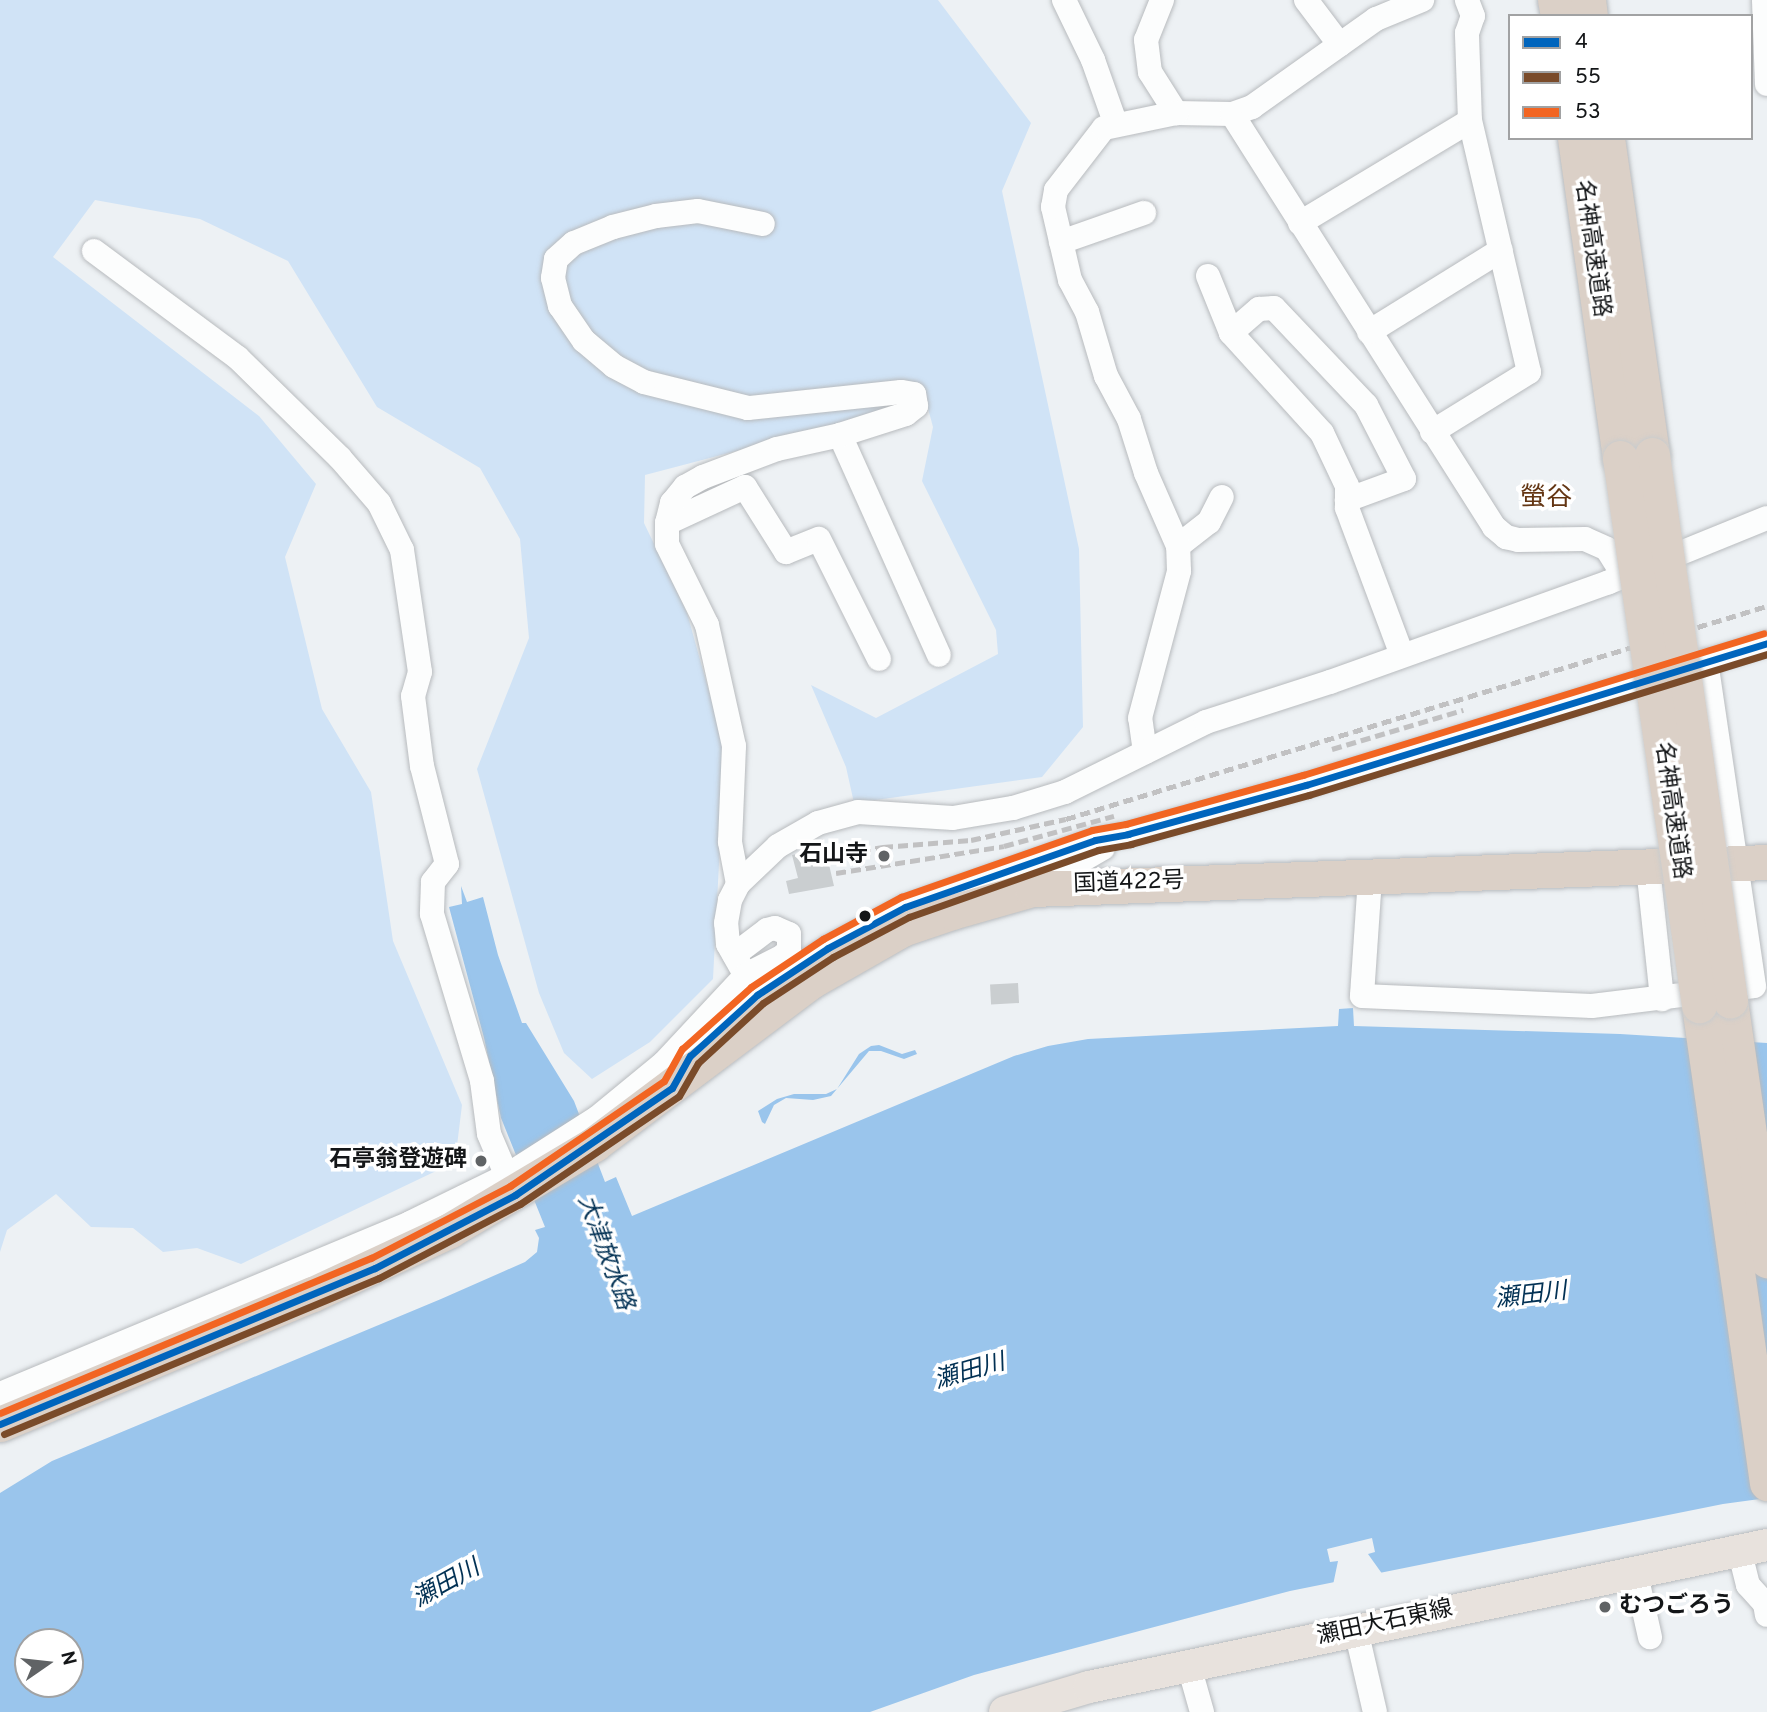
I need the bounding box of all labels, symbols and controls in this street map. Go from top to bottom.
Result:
legend [1508,14,1753,140]
text: 4 [1575,29,1588,56]
text: 55 [1575,64,1601,91]
text: 53 [1575,99,1601,126]
street label: 名神高速道路 [1568,179,1614,319]
district label: 螢谷 [1520,483,1572,515]
street label: 名神高速道路 [1648,741,1694,881]
place label: 石山寺 [799,842,868,870]
marker: 石山寺 [874,846,894,866]
street label: 国道422号 [1073,868,1185,900]
unlabelled marker [858,909,872,923]
place label: 石亭翁登遊碑 [329,1147,467,1175]
marker: 石亭翁登遊碑 [473,1153,489,1169]
water label: 大津放水路 [570,1192,638,1314]
water label: 瀬田川 [1494,1278,1568,1316]
water label: 瀬田川 [931,1349,1009,1397]
water label: 瀬田川 [409,1555,485,1615]
place label: むつごろう [1619,1593,1734,1621]
street label: 瀬田大石東線 [1315,1596,1455,1652]
marker: むつごろう [1597,1599,1613,1615]
north arrow [14,1628,84,1698]
text: N [54,1649,81,1668]

